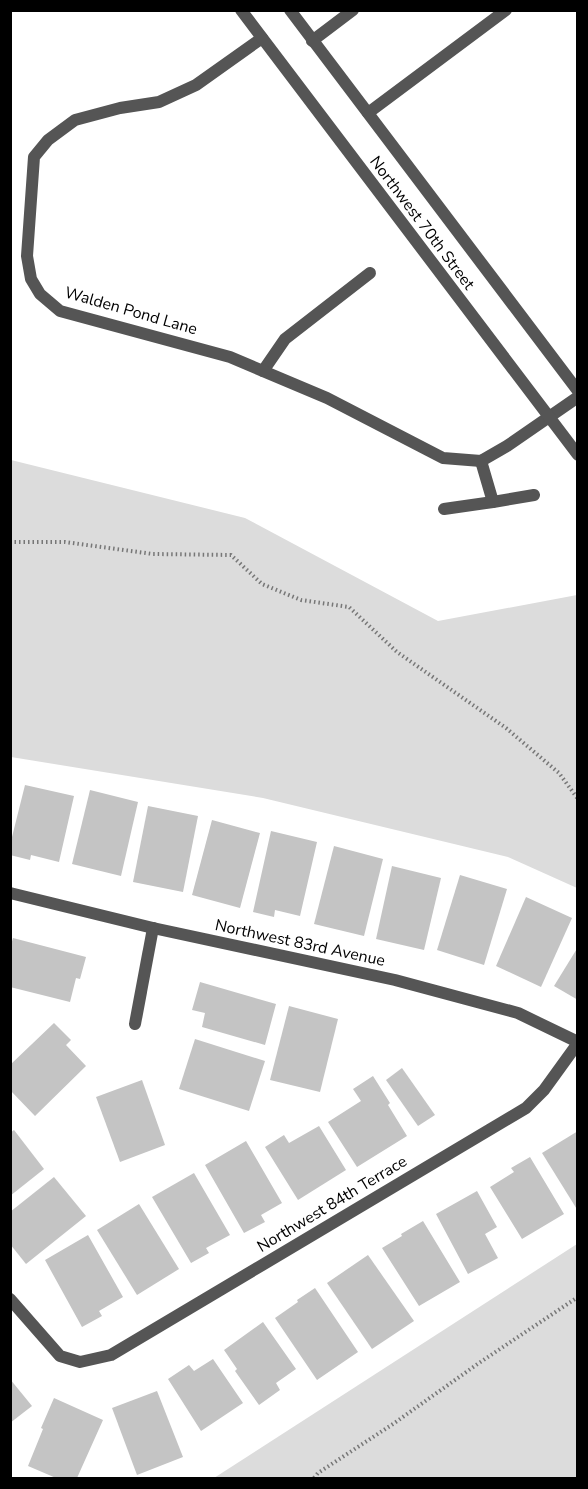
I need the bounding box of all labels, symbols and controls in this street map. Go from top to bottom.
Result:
street label: Northwest 70th Street [364,152,480,295]
street label: Walden Pond Lane [62,282,200,340]
street label: Northwest 83rd Avenue [213,914,387,972]
street label: Northwest 84th Terrace [253,1150,411,1258]

